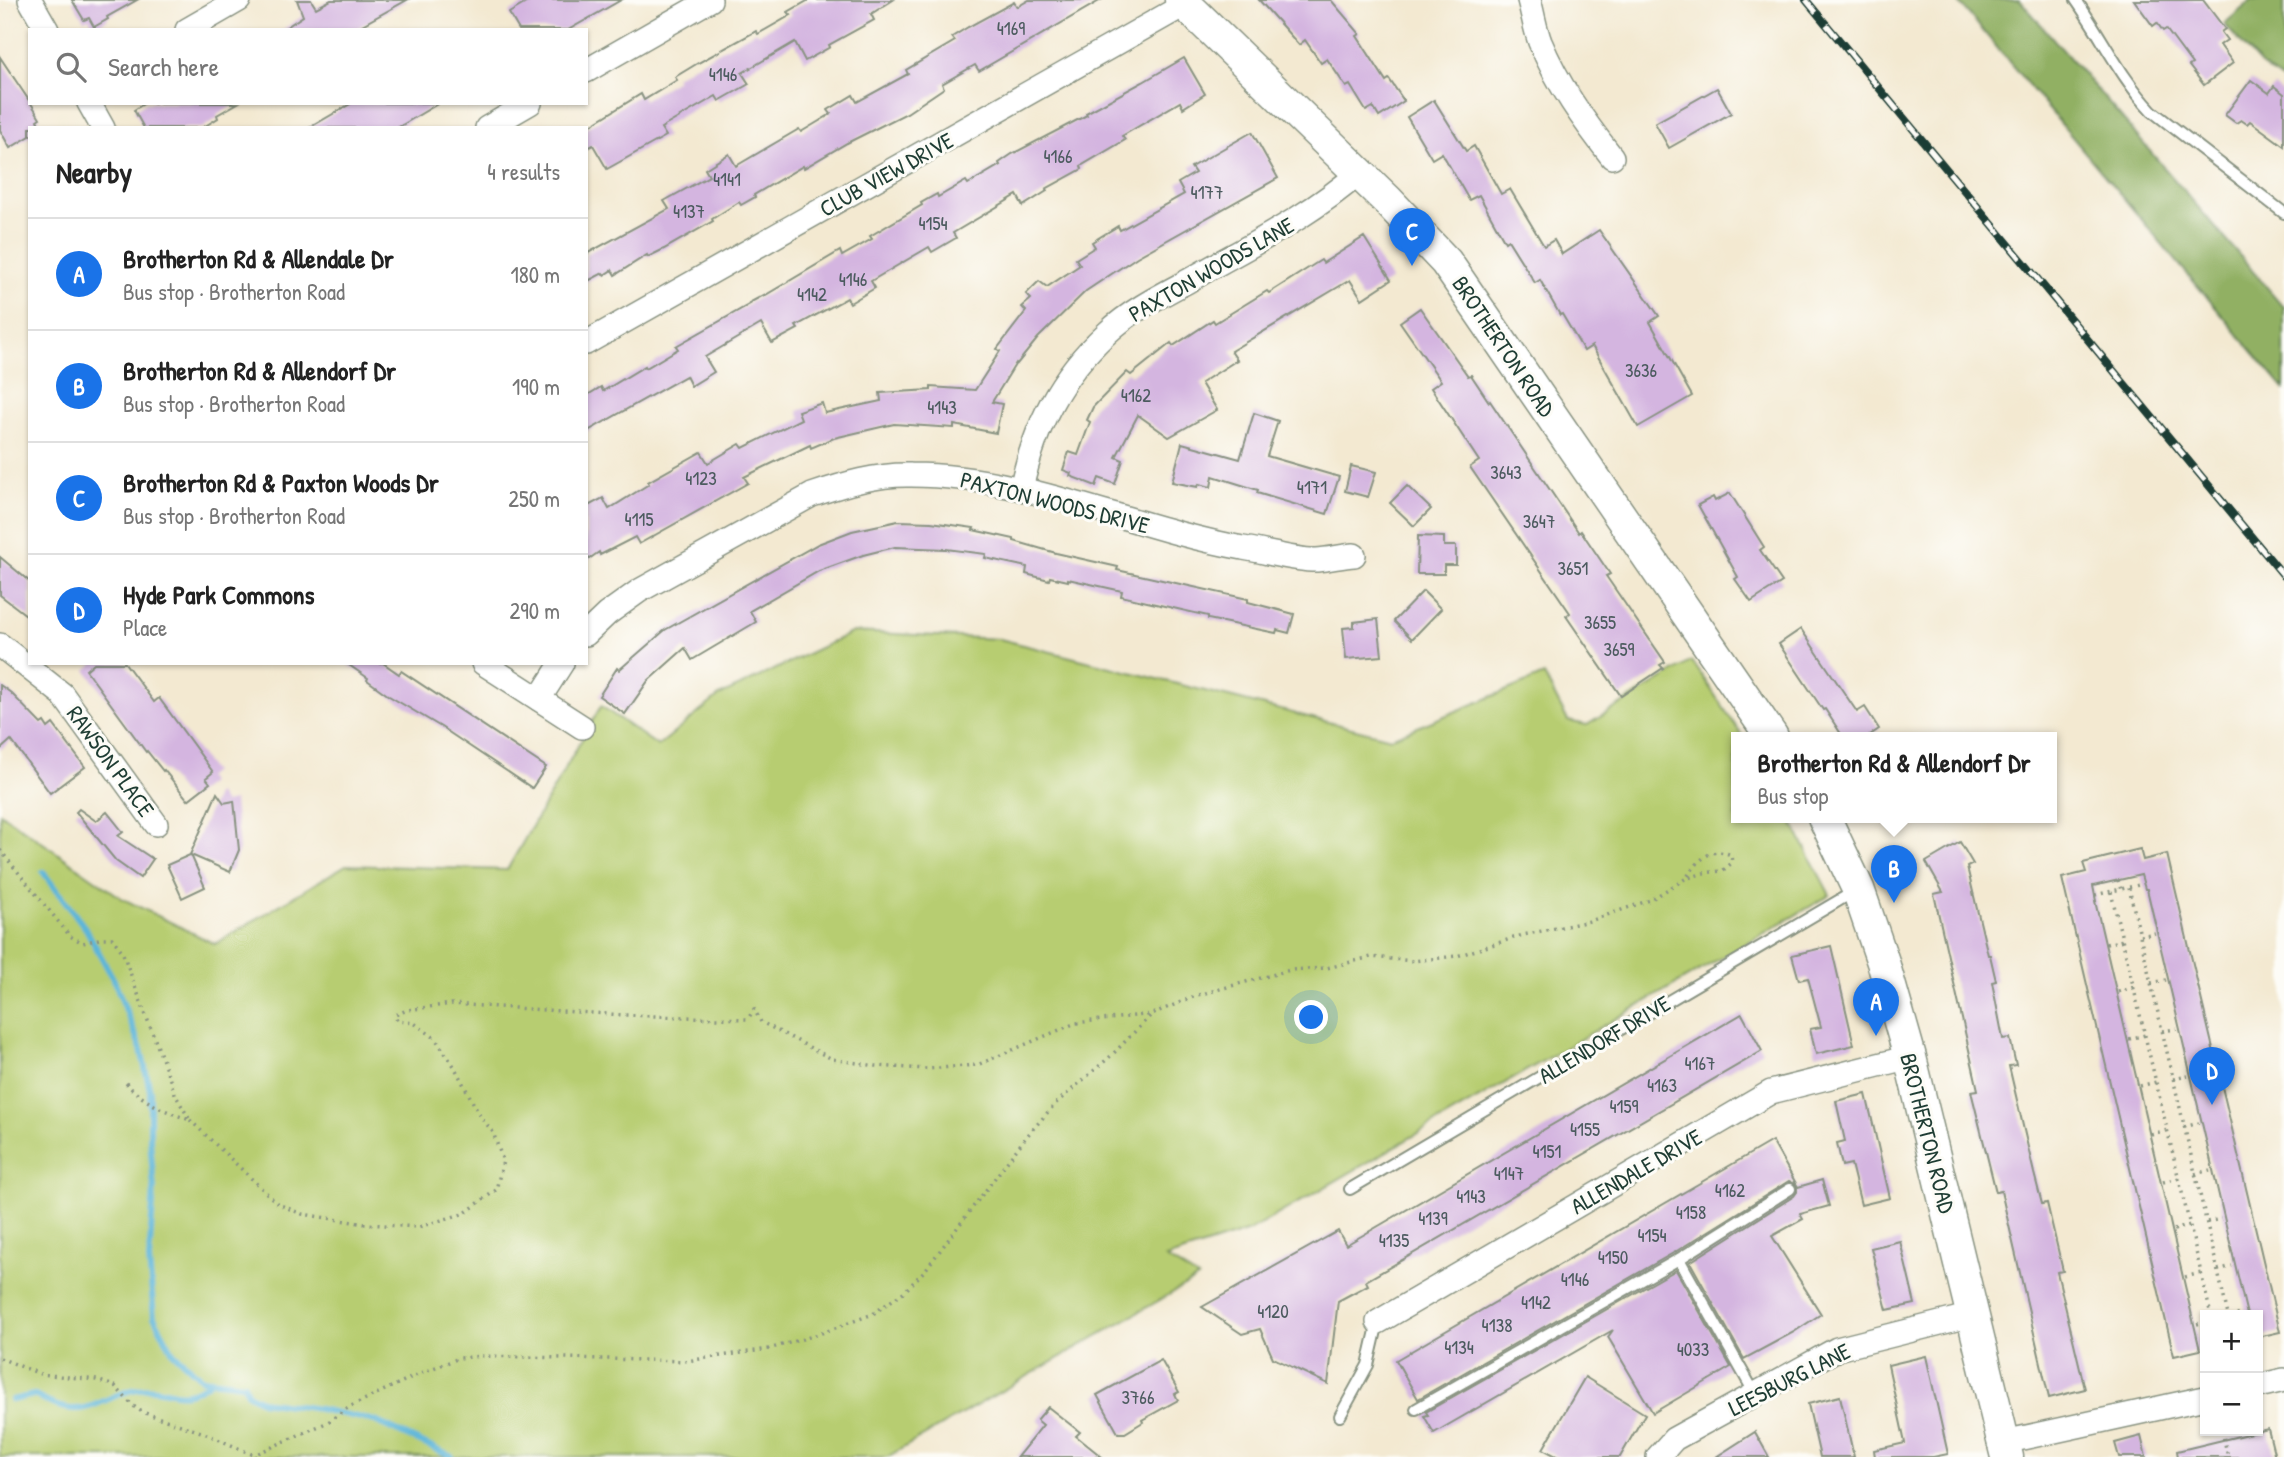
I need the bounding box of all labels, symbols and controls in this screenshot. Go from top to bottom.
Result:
house number: 4169 [997,15,1025,41]
search box [28,28,588,105]
icon: search [52,48,90,86]
text: Search here [108,49,219,84]
house number: 4146 [709,61,737,87]
street label: CLUB VIEW DRIVE [814,124,958,224]
house number: 4166 [1043,143,1073,169]
text: Nearby [56,152,132,192]
text: 4 results [487,156,560,187]
house number: 4141 [713,166,741,192]
house number: 4177 [1191,179,1223,205]
house number: 4137 [673,198,705,224]
pin: C [1389,208,1435,266]
street label: PAXTON WOODS LANE [1123,209,1299,329]
house number: 4154 [918,210,948,236]
text: Brotherton Rd & Allendale Dr [123,241,394,276]
text: A [73,259,85,290]
text: 180 m [510,259,560,290]
house number: 4146 [839,266,867,292]
street label: BROTHERTON ROAD [1445,270,1563,422]
text: Bus stop · Brotherton Road [123,276,345,307]
house number: 4142 [797,281,827,307]
text: Brotherton Rd & Allendorf Dr [123,353,396,388]
house number: 3636 [1625,357,1657,383]
text: B [73,371,85,402]
text: 190 m [512,371,560,402]
house number: 4162 [1121,382,1151,408]
text: Bus stop · Brotherton Road [123,388,345,419]
house number: 4143 [927,394,957,420]
house number: 3643 [1490,459,1522,485]
street label: PAXTON WOODS DRIVE [957,464,1153,540]
text: Brotherton Rd & Paxton Woods Dr [123,465,439,500]
house number: 4123 [685,465,717,491]
house number: 4171 [1297,474,1327,500]
text: C [73,483,85,514]
text: 250 m [508,483,560,514]
text: Bus stop · Brotherton Road [123,500,345,531]
house number: 4115 [625,506,653,532]
house number: 3647 [1523,508,1555,534]
house number: 3651 [1557,555,1589,581]
text: Hyde Park Commons [123,577,314,612]
text: D [74,595,84,626]
text: 290 m [510,595,560,626]
house number: 3655 [1584,609,1616,635]
text: Place [123,612,167,643]
house number: 3659 [1603,636,1635,662]
street label: RAWSON PLACE [60,699,162,823]
popup [1731,732,2057,823]
text: Brotherton Rd & Allendorf Dr [1757,745,2031,780]
text: Bus stop [1757,780,1828,811]
pin: B [1871,845,1917,903]
pin: A [1853,978,1899,1036]
street label: ALLENDORF DRIVE [1532,987,1676,1091]
your location [1294,1000,1328,1034]
pin: D [2189,1047,2235,1105]
house number: 4167 [1684,1050,1716,1076]
street label: BROTHERTON ROAD [1893,1050,1963,1216]
house number: 4163 [1647,1072,1677,1098]
house number: 4159 [1609,1093,1639,1119]
house number: 4155 [1570,1116,1600,1142]
street label: ALLENDALE DRIVE [1565,1121,1707,1221]
house number: 4151 [1533,1138,1562,1164]
house number: 4147 [1494,1160,1524,1186]
house number: 4162 [1715,1177,1745,1203]
house number: 4143 [1456,1183,1486,1209]
house number: 4158 [1676,1199,1706,1225]
house number: 4139 [1418,1205,1448,1231]
house number: 4154 [1637,1222,1667,1248]
house number: 4135 [1379,1227,1409,1253]
house number: 4150 [1598,1244,1628,1270]
house number: 4146 [1561,1266,1589,1292]
house number: 4142 [1521,1289,1551,1315]
house number: 4120 [1257,1298,1289,1324]
map controls [2200,1310,2263,1436]
button: + [2200,1310,2263,1373]
house number: 4138 [1482,1312,1512,1338]
house number: 4134 [1444,1334,1474,1360]
street label: LEESBURG LANE [1723,1335,1855,1423]
house number: 4033 [1677,1336,1709,1362]
button: − [2200,1373,2263,1436]
house number: 3766 [1121,1384,1155,1410]

